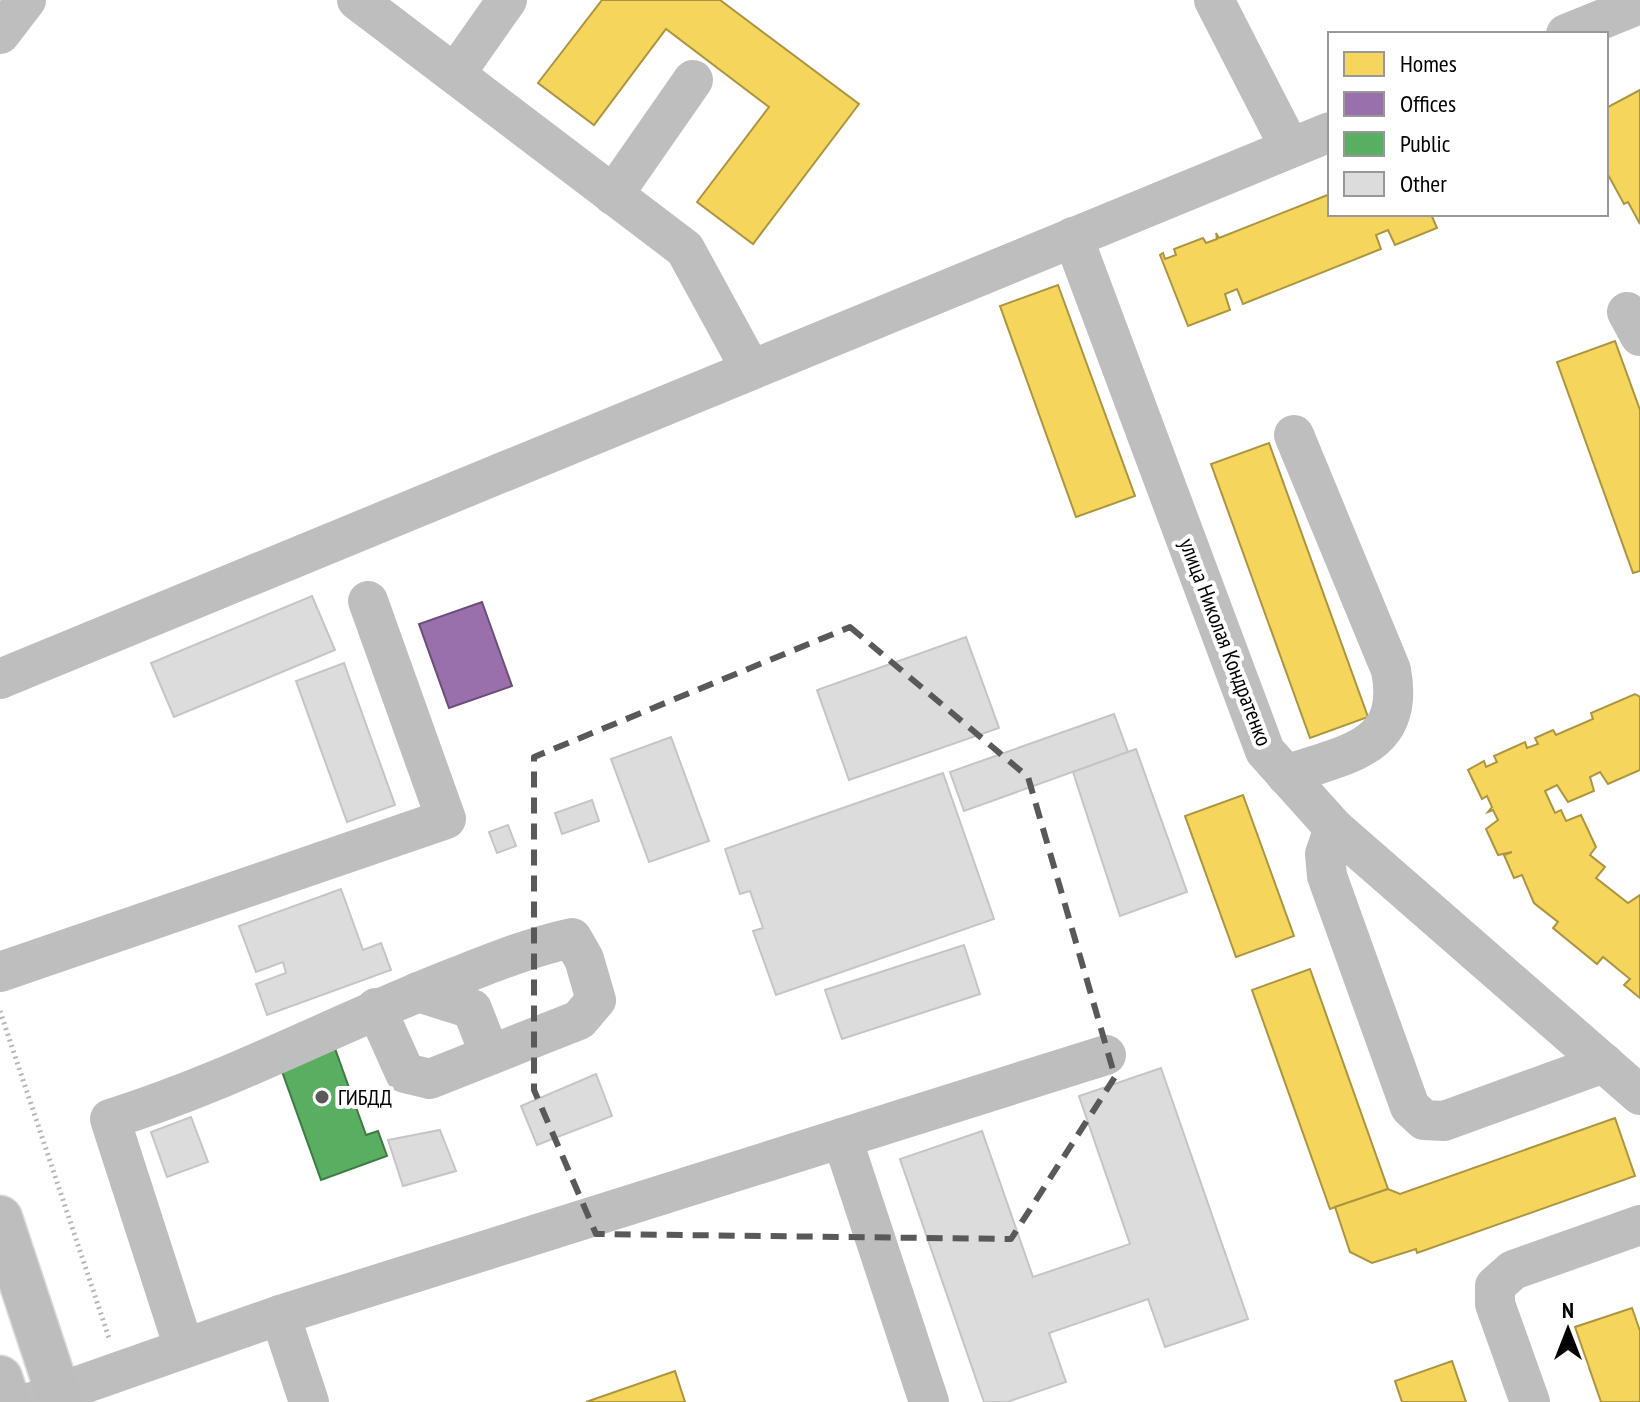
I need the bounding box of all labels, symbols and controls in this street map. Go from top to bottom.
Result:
legend [1328,32,1608,216]
text: Homes [1400,48,1457,79]
text: Offices [1400,88,1456,119]
text: Public [1400,128,1451,159]
text: Other [1400,168,1447,199]
street label: улица Николая Кондратенко [1173,534,1279,750]
place label: ГИБДД [338,1083,392,1111]
marker: ГИБДД [313,1088,331,1106]
north arrow [1528,1290,1608,1370]
text: N [1562,1296,1574,1324]

